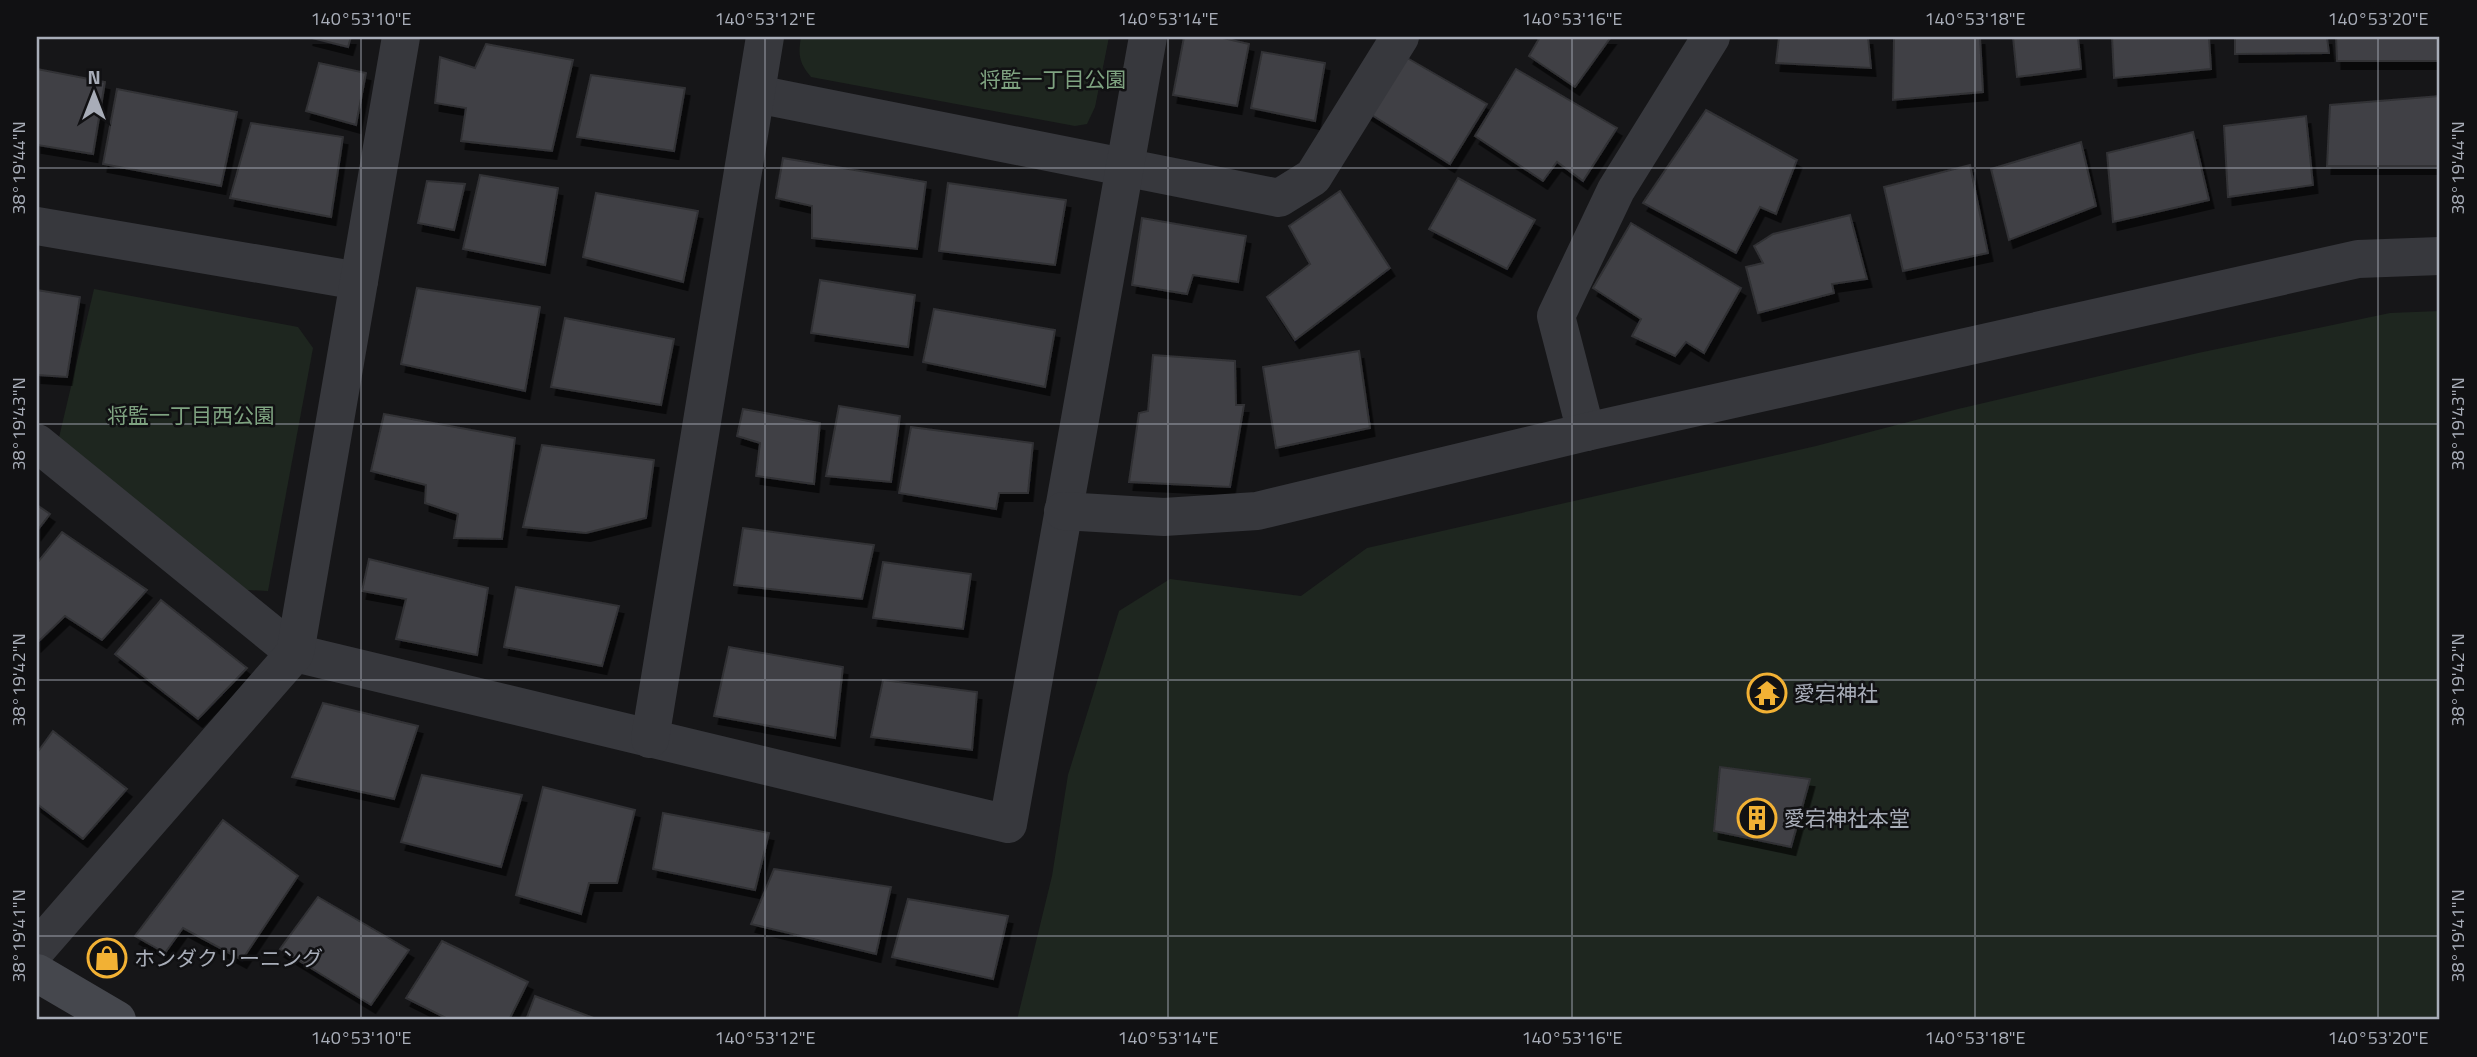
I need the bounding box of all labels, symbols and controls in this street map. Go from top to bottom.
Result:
text: 140°53'10"E [310,5,412,32]
text: 140°53'12"E [714,5,816,32]
text: 140°53'14"E [1117,5,1219,32]
text: 140°53'16"E [1521,5,1623,32]
text: 140°53'18"E [1924,5,2026,32]
text: 140°53'20"E [2327,5,2429,32]
north arrow [60,60,130,130]
text: N [87,62,101,91]
park label: 将監一丁目公園 [980,63,1127,95]
text: 38°19'44"N [5,121,32,215]
text: 38°19'44"N [2444,121,2471,215]
text: 38°19'43"N [5,377,32,471]
text: 38°19'43"N [2444,377,2471,471]
park label: 将監一丁目西公園 [107,399,275,431]
text: 38°19'42"N [5,633,32,727]
text: 38°19'42"N [2444,633,2471,727]
temple icon: 愛宕神社 [1746,672,1788,714]
place label: 愛宕神社 [1794,677,1878,709]
building icon: 愛宕神社本堂 [1736,797,1778,839]
place label: 愛宕神社本堂 [1784,802,1910,834]
text: 38°19'41"N [5,889,32,983]
text: 38°19'41"N [2444,889,2471,983]
shop icon: ホンダクリーニング [86,937,128,979]
place label: ホンダクリーニング [134,942,323,974]
text: 140°53'10"E [310,1024,412,1051]
text: 140°53'12"E [714,1024,816,1051]
text: 140°53'14"E [1117,1024,1219,1051]
text: 140°53'16"E [1521,1024,1623,1051]
text: 140°53'18"E [1924,1024,2026,1051]
text: 140°53'20"E [2327,1024,2429,1051]

